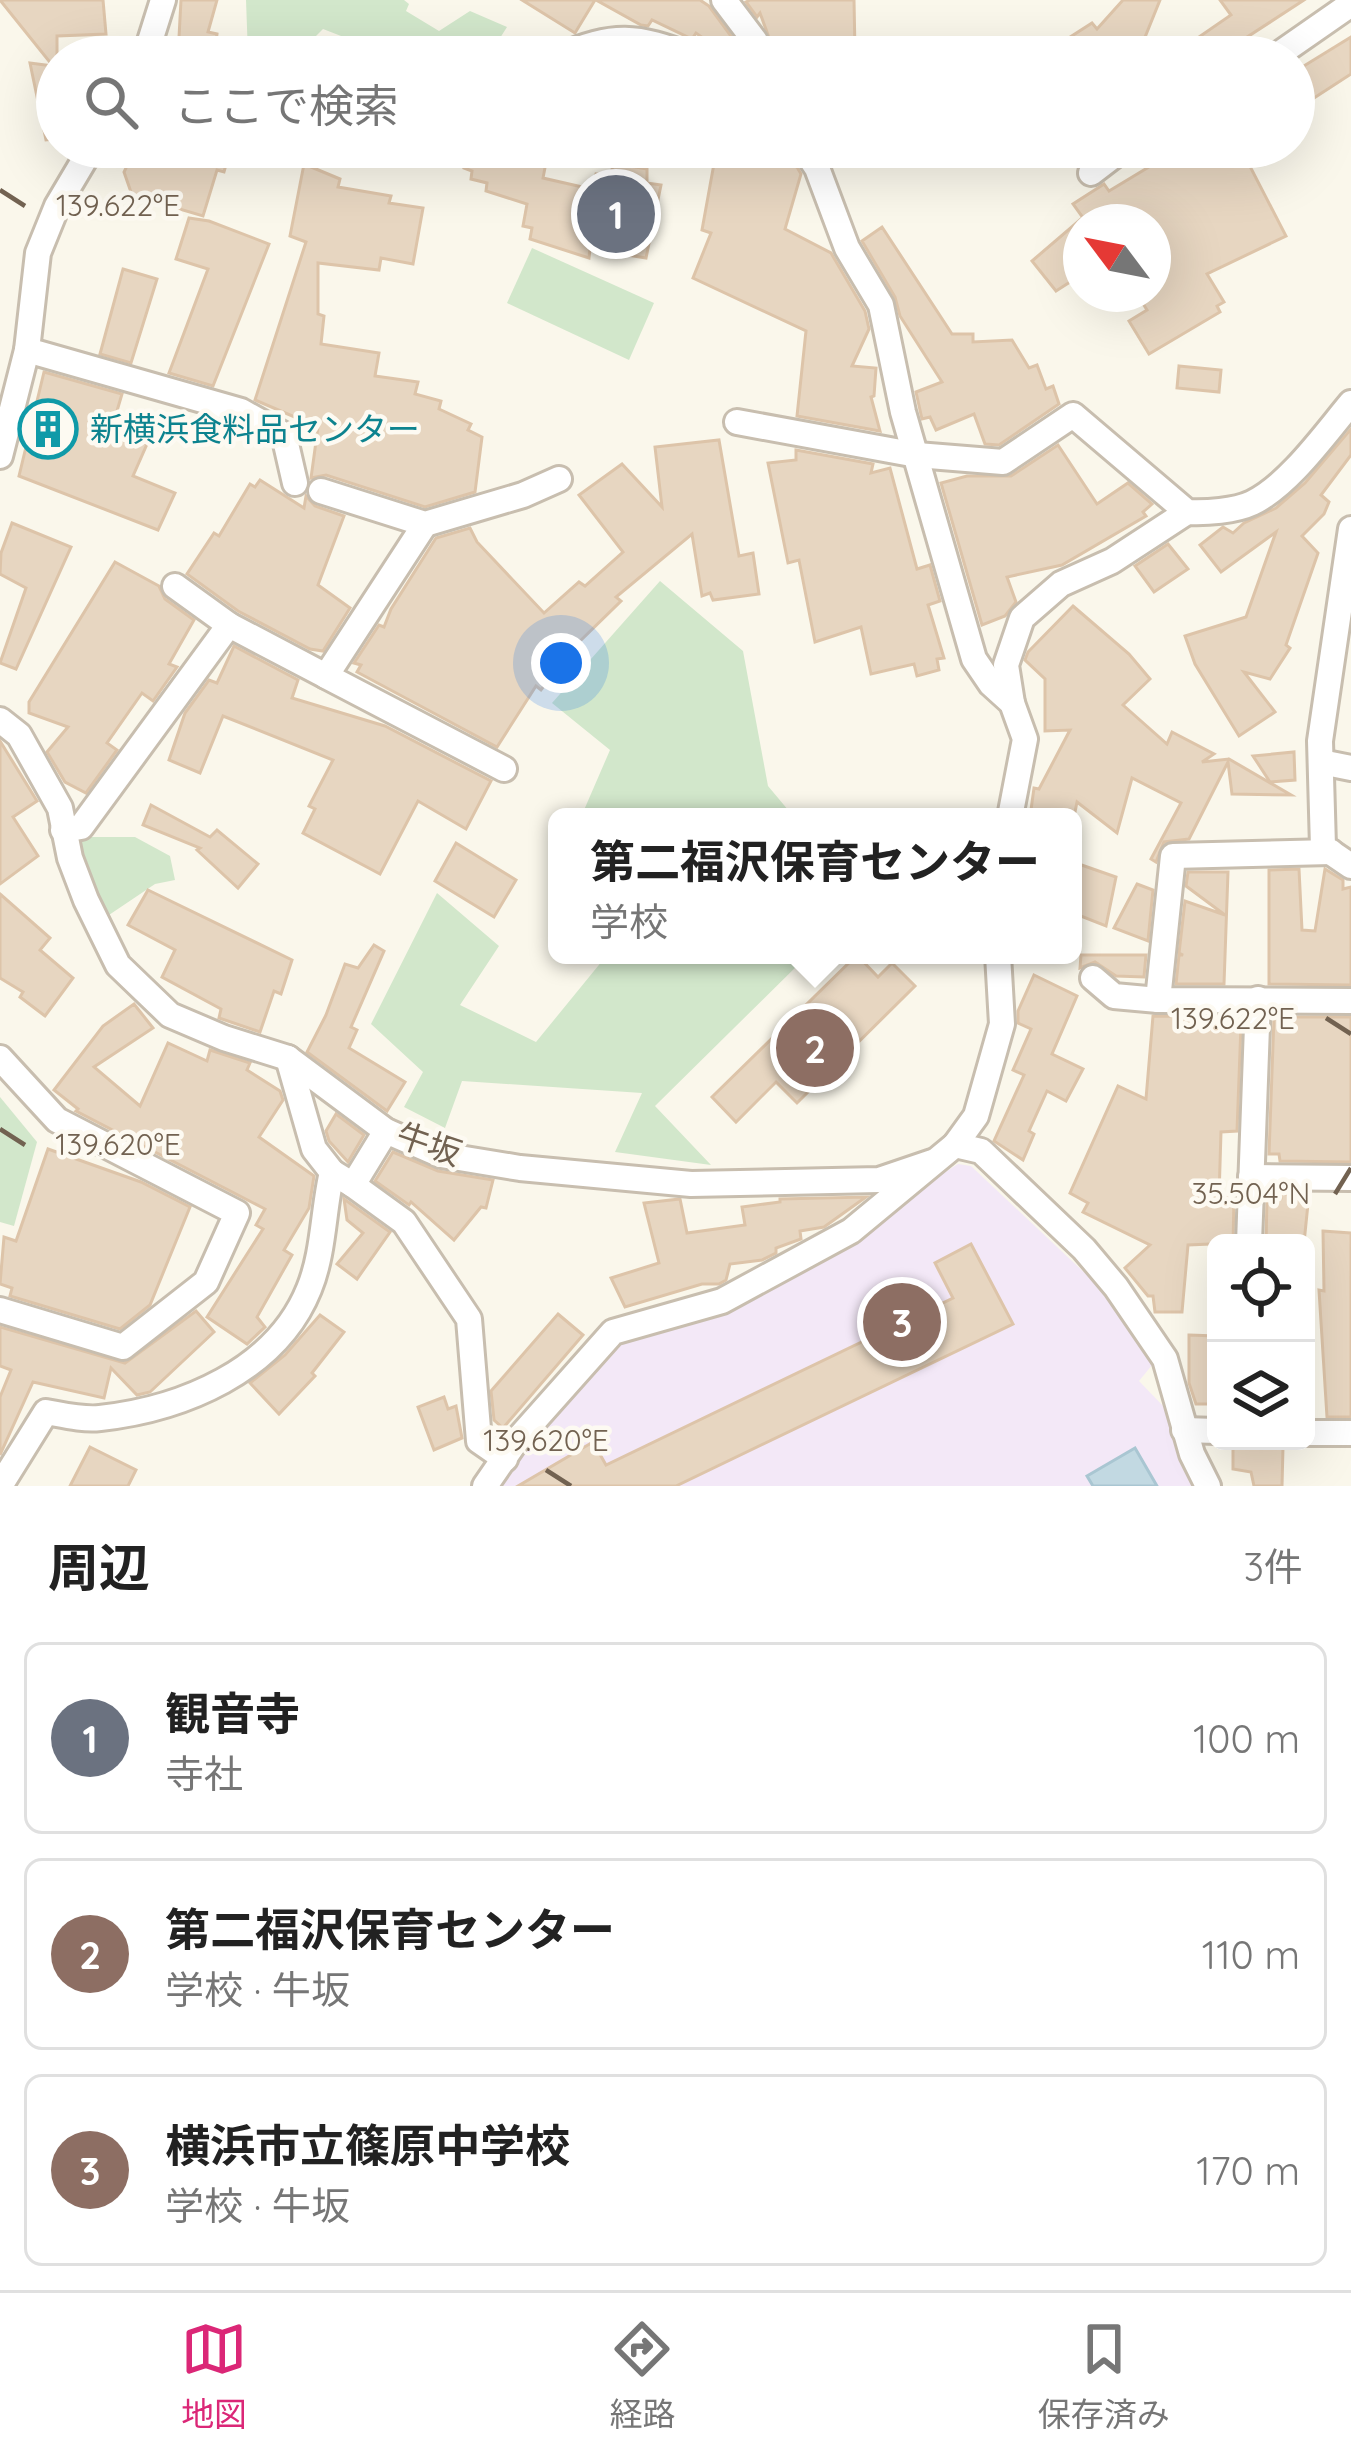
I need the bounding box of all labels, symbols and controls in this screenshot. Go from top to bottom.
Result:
search box [36,36,1315,168]
icon: search [78,69,144,135]
text: ここで検索 [174,77,399,133]
pin: 1 [577,169,655,259]
text: 139.622°E [56,186,180,224]
north arrow [1063,204,1171,312]
building icon: 新横浜食料品センター [17,398,79,460]
place label: 新横浜食料品センター [90,408,420,449]
your location [531,633,591,693]
popup [548,808,1082,964]
text: 第二福沢保育センター [590,833,1040,889]
text: 学校 [590,897,668,946]
text: 139.622°E [1171,999,1295,1037]
pin: 2 [776,1003,854,1093]
street label: 牛坂 [391,1113,467,1174]
text: 139.620°E [55,1125,181,1163]
text: 35.504°N [1192,1174,1310,1212]
map controls [1207,1234,1315,1450]
button: locate [1207,1234,1315,1342]
pin: 3 [863,1277,941,1367]
button: layers [1207,1342,1315,1450]
text: 139.620°E [483,1421,609,1459]
text: 周辺 [48,1535,150,1599]
text: 3件 [1244,1542,1303,1591]
text: 観音寺 [165,1685,300,1741]
text: 1 [82,1714,98,1763]
text: 100 m [1193,1714,1300,1763]
text: 寺社 [165,1749,243,1798]
text: 第二福沢保育センター [165,1901,615,1957]
text: 2 [79,1930,101,1979]
text: 110 m [1202,1930,1300,1979]
text: 学校 · 牛坂 [165,1965,350,2014]
text: 横浜市立篠原中学校 [165,2117,570,2173]
text: 3 [80,2146,100,2195]
text: 170 m [1196,2146,1300,2195]
text: 学校 · 牛坂 [165,2181,350,2230]
tab: 地図 [181,2316,247,2436]
tab: 経路 [609,2316,675,2436]
tab: 保存済み [1038,2316,1170,2436]

